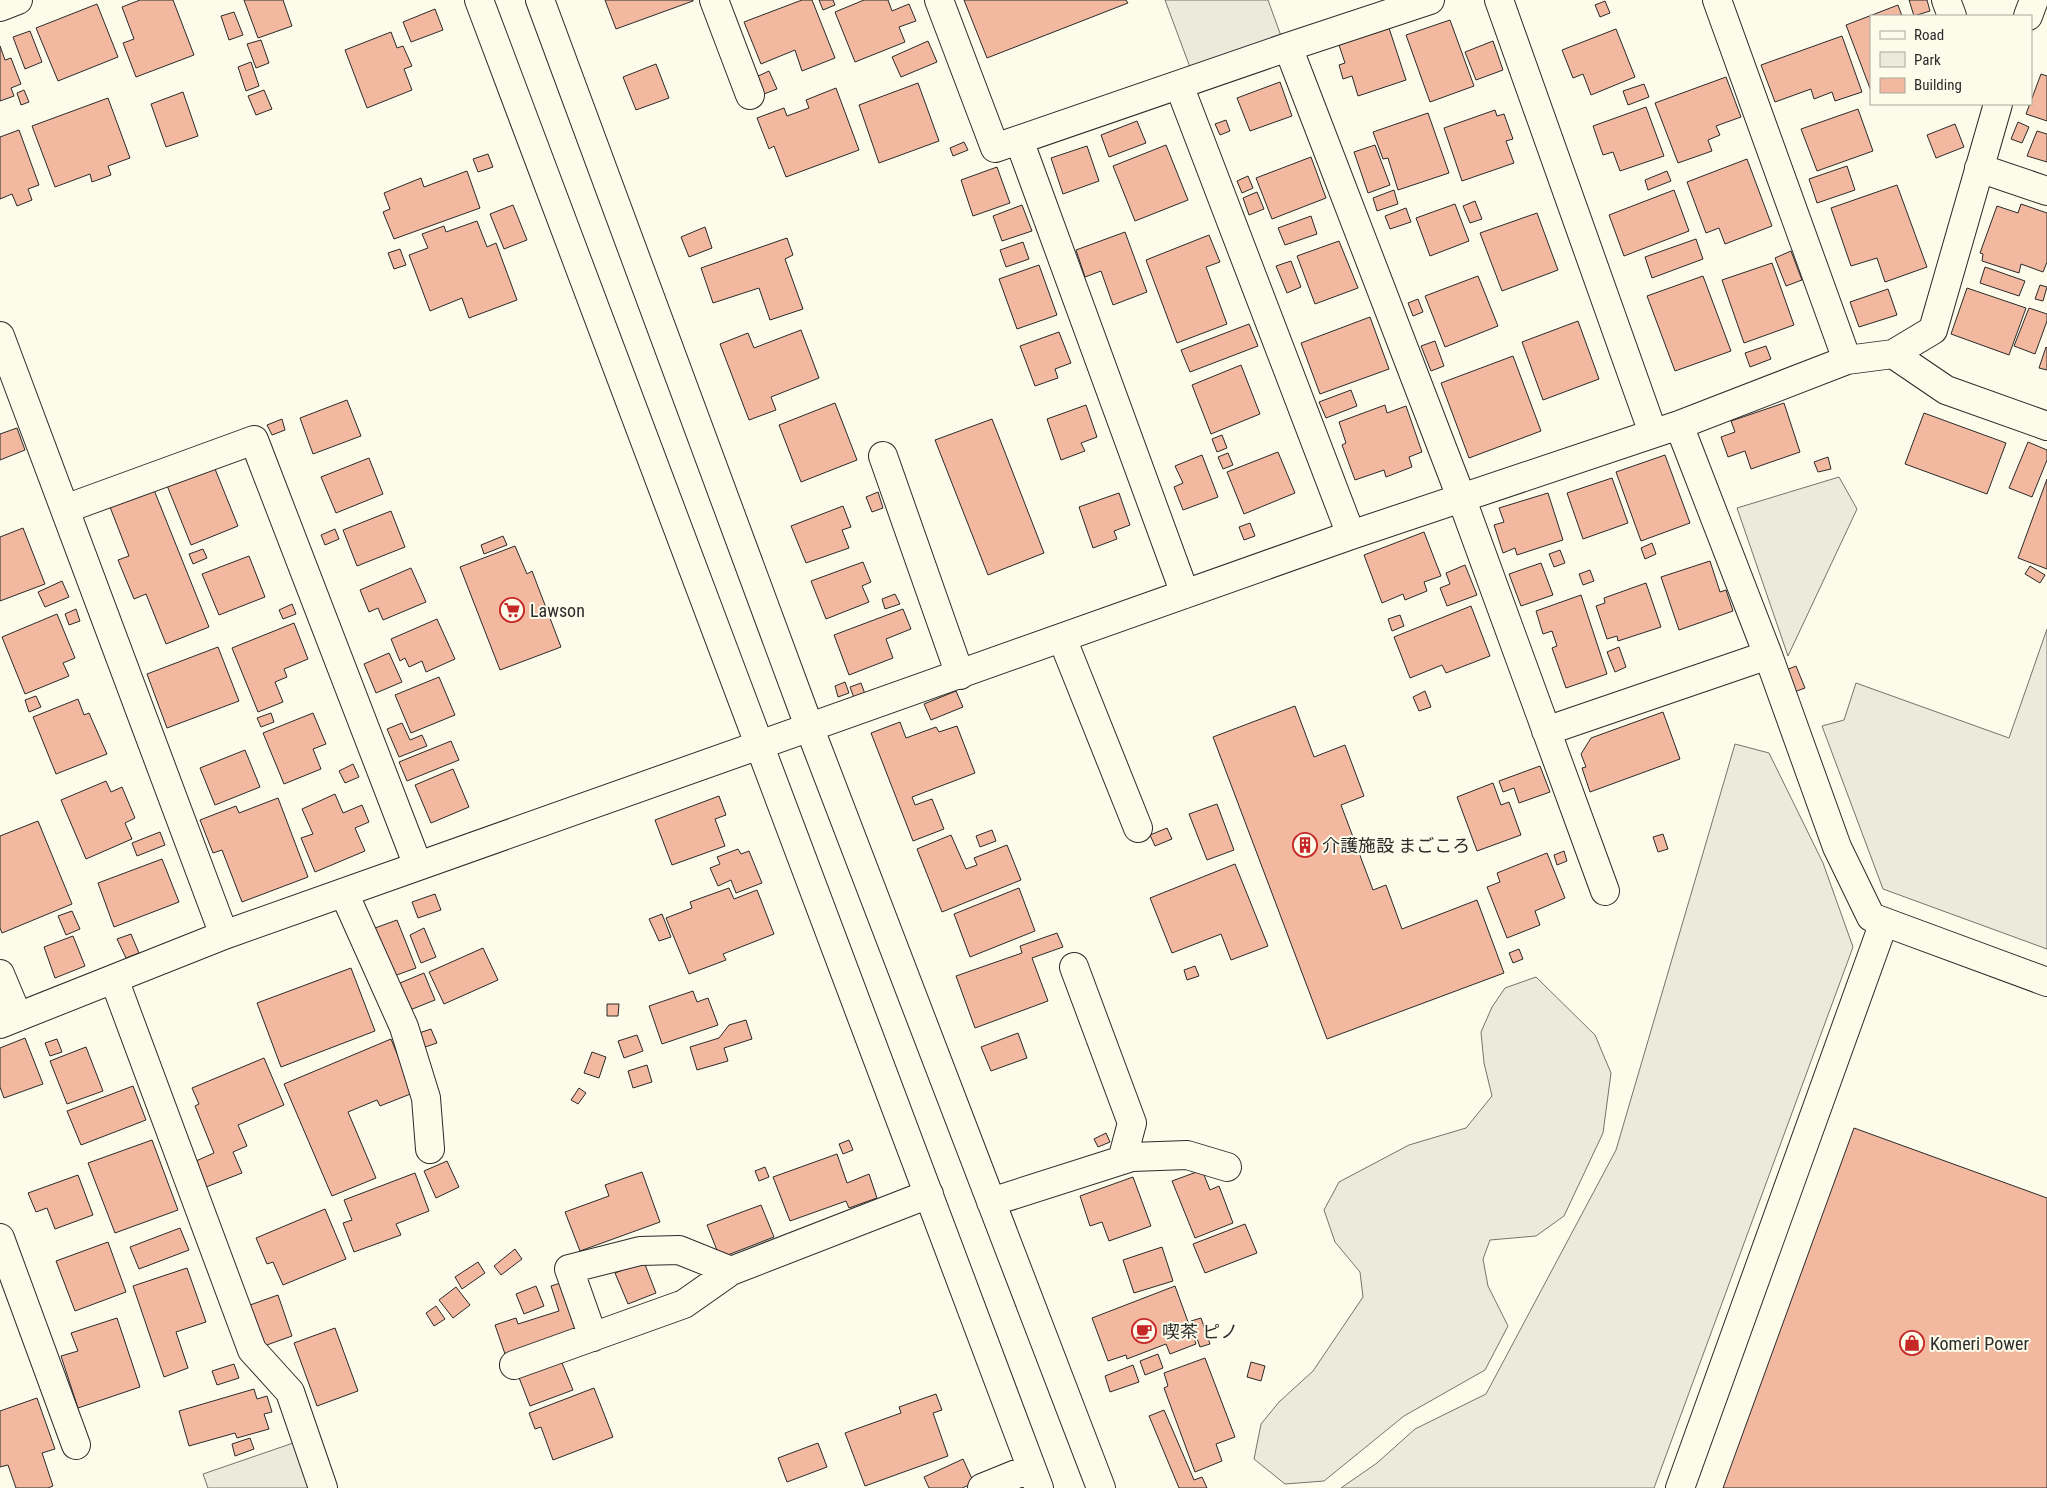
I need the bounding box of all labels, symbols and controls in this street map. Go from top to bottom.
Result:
legend [1870,15,2032,105]
text: Road [1914,26,1944,44]
text: Park [1914,51,1941,69]
text: Building [1914,76,1962,94]
supermarket icon: Lawson [499,597,525,623]
place label: Lawson [530,600,585,621]
building icon: 介護施設 まごころ [1292,832,1318,858]
place label: 介護施設 まごころ [1322,835,1470,856]
cafe icon: 喫茶 ピノ [1131,1318,1157,1344]
place label: 喫茶 ピノ [1162,1321,1238,1342]
shop icon: Komeri Power [1899,1330,1925,1356]
place label: Komeri Power [1930,1333,2029,1354]

